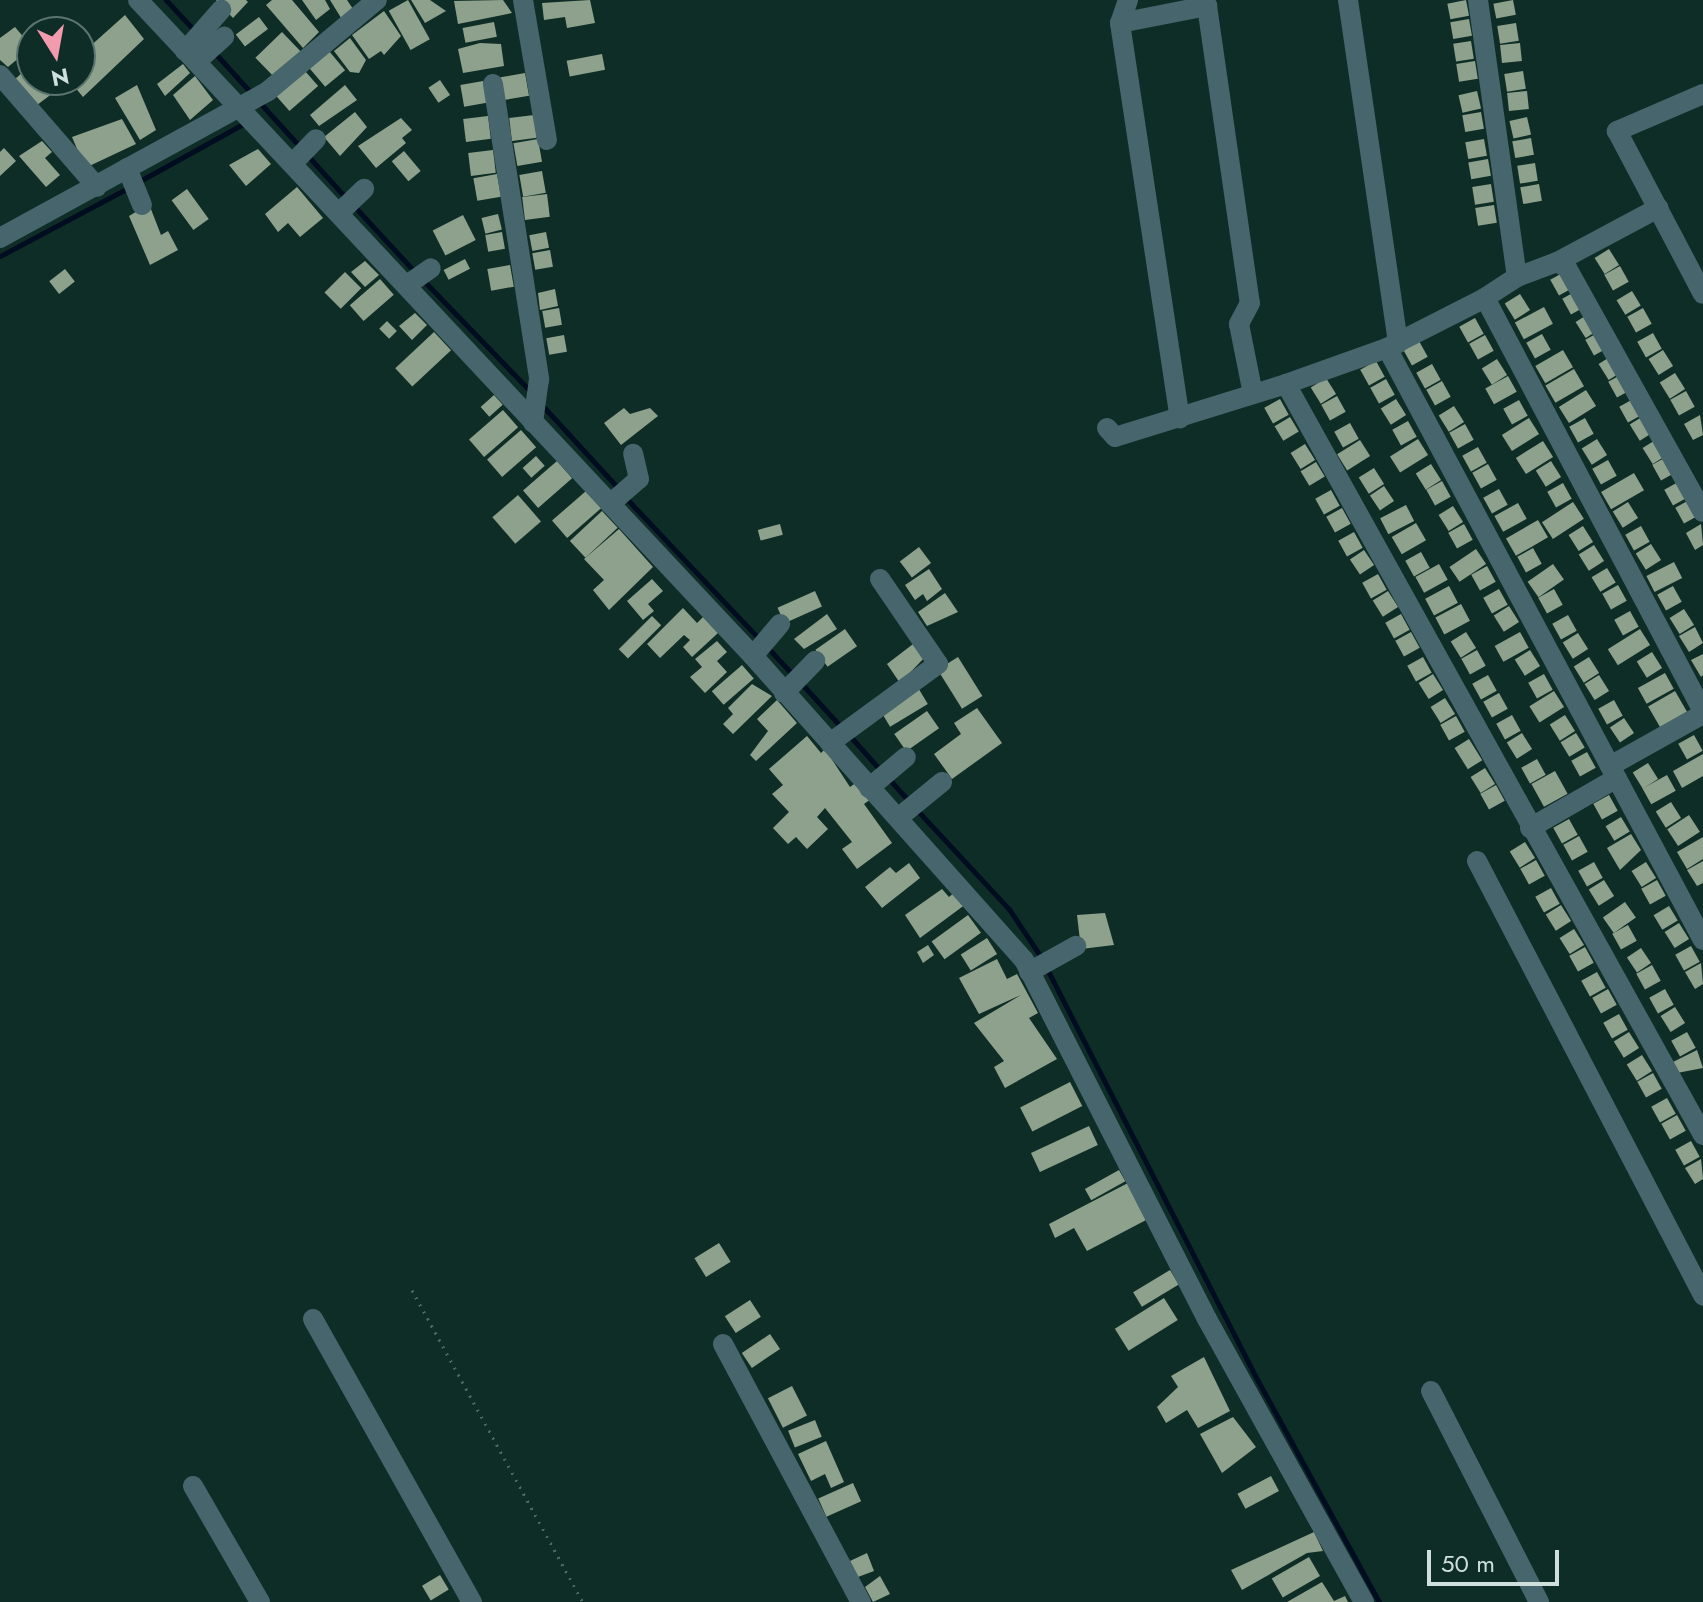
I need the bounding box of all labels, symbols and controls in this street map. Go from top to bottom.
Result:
north arrow [16,16,96,96]
text: N [49,60,72,95]
scale bar [1431,1534,1563,1584]
text: 50 m [1441,1546,1495,1581]

